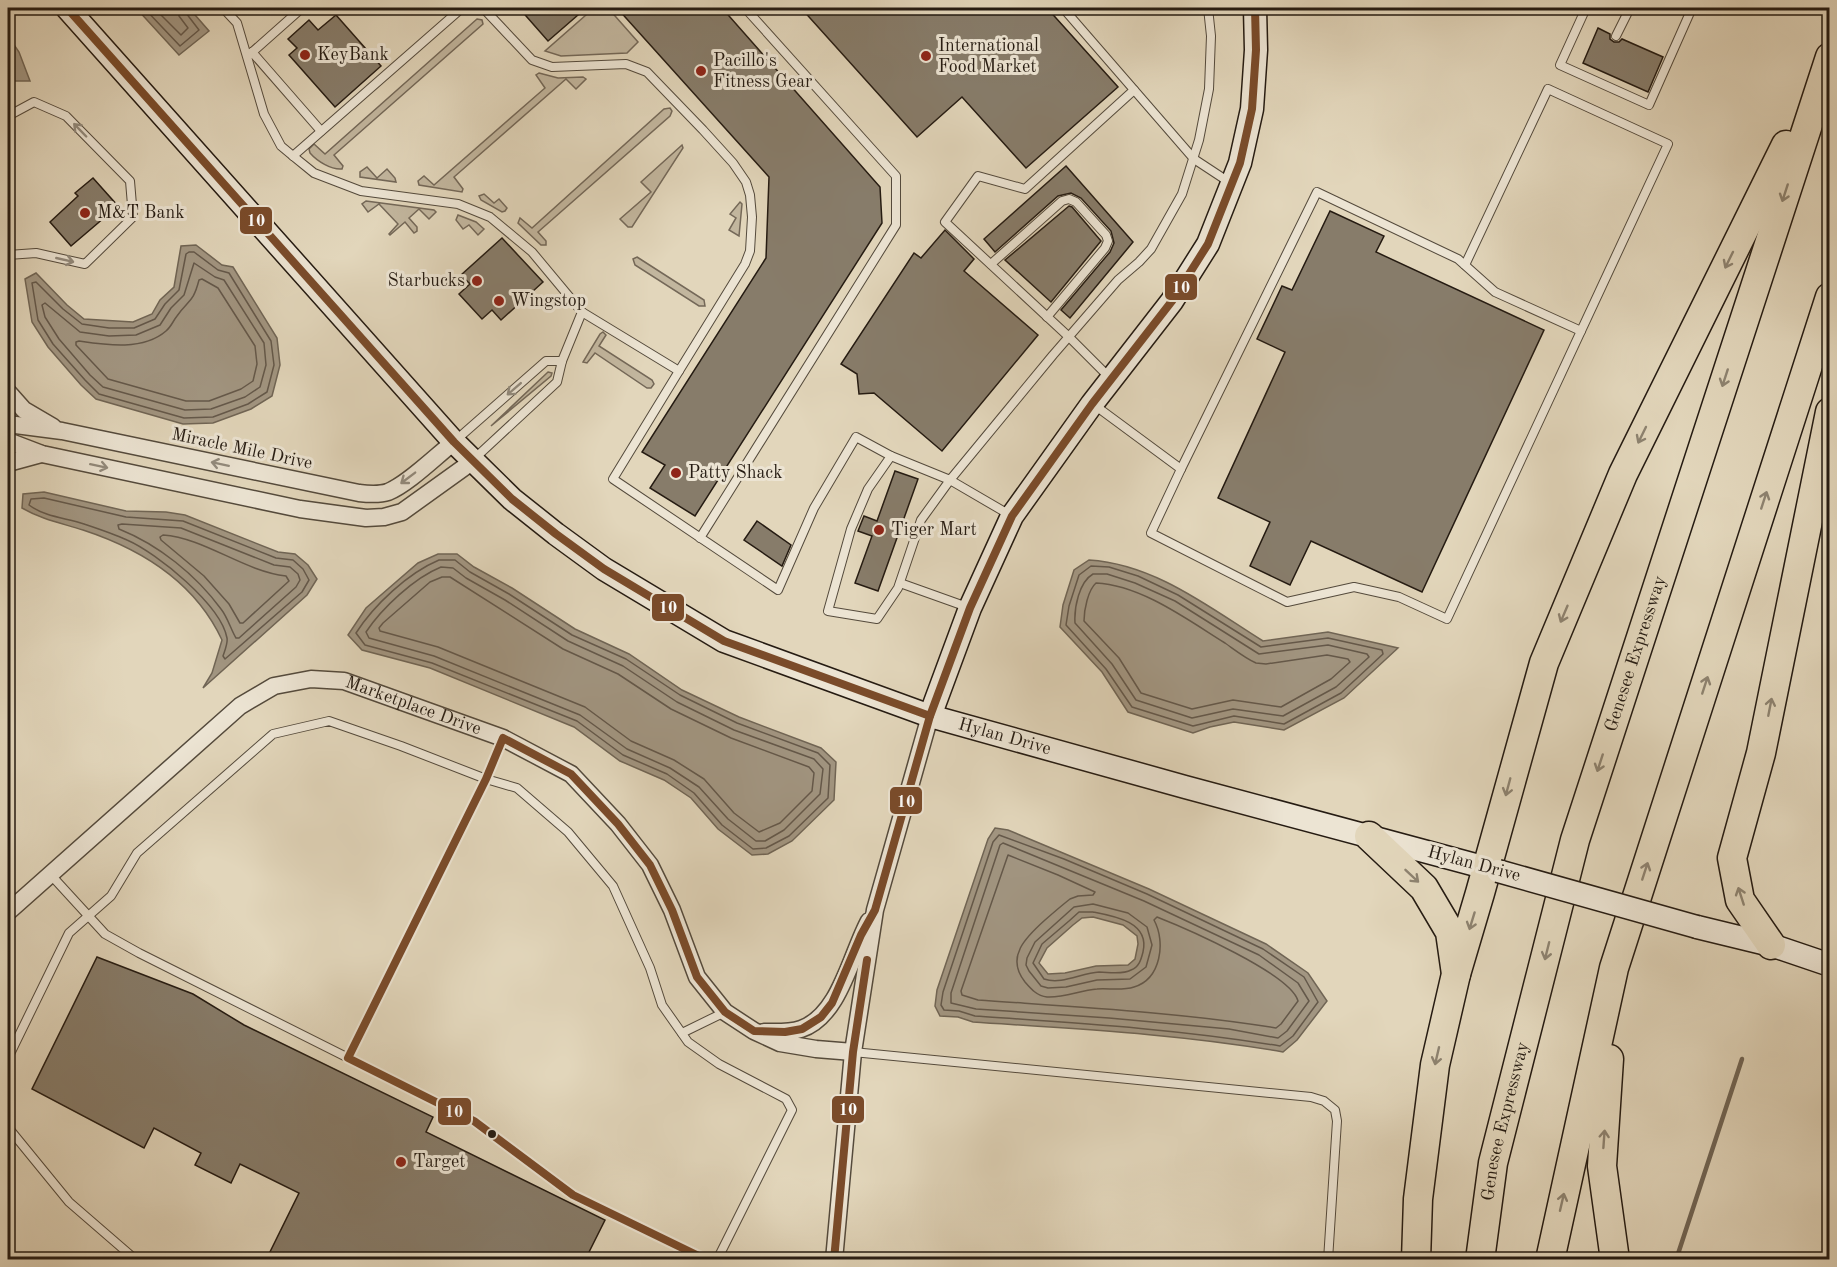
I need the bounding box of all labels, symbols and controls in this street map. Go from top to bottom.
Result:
place label: International Food Market [938,37,1039,76]
place label: KeyBank [317,46,389,64]
marker: KeyBank [298,48,312,62]
marker: International Food Market [919,49,933,63]
place label: Pacillo's Fitness Gear [713,52,813,91]
marker: Pacillo's Fitness Gear [694,64,708,78]
one-way arrow [72,122,87,137]
one-way arrow [1779,183,1790,202]
place label: M&T Bank [97,204,185,222]
marker: M&T Bank [78,206,92,220]
line badge: 10 [239,206,273,235]
text: 10 [247,214,265,230]
one-way arrow [1722,251,1734,269]
one-way arrow [55,254,74,266]
place label: Starbucks [387,272,465,290]
line badge: 10 [1164,273,1198,301]
marker: Starbucks [470,274,484,288]
text: 10 [1172,281,1190,297]
place label: Wingstop [511,292,586,310]
marker: Wingstop [492,294,506,308]
one-way arrow [1719,368,1730,387]
one-way arrow [507,382,522,396]
street label: Miracle Mile Drive [170,425,314,473]
one-way arrow [1636,425,1647,443]
one-way arrow [211,458,230,469]
one-way arrow [89,461,108,473]
place label: Patty Shack [688,464,783,482]
marker: Patty Shack [669,466,683,480]
one-way arrow [400,472,416,485]
one-way arrow [1760,491,1771,510]
place label: Tiger Mart [891,521,977,539]
marker: Tiger Mart [872,523,886,537]
street label: Genesee Expressway [1602,573,1670,734]
line badge: 10 [651,593,685,622]
text: 10 [659,601,677,617]
one-way arrow [1558,604,1569,622]
street label: Marketplace Drive [343,673,484,738]
one-way arrow [1700,676,1711,695]
one-way arrow [1765,697,1776,717]
street label: Hylan Drive [956,715,1053,758]
one-way arrow [1594,753,1605,772]
one-way arrow [1502,778,1513,797]
line badge: 10 [889,786,923,815]
text: 10 [897,795,915,811]
street label: Hylan Drive [1426,843,1522,885]
one-way arrow [1641,862,1652,881]
one-way arrow [1404,869,1419,883]
one-way arrow [1734,887,1745,905]
one-way arrow [1466,911,1477,930]
one-way arrow [1541,941,1553,960]
street label: Genesee Expressway [1479,1040,1532,1202]
one-way arrow [1430,1047,1442,1066]
line badge: 10 [831,1095,865,1124]
line badge: 10 [437,1097,472,1126]
text: 10 [839,1103,857,1119]
text: 10 [445,1105,463,1121]
unlabelled marker [486,1128,498,1140]
one-way arrow [1598,1129,1609,1149]
place label: Target [413,1153,466,1171]
marker: Target [394,1155,408,1169]
one-way arrow [1557,1193,1569,1212]

